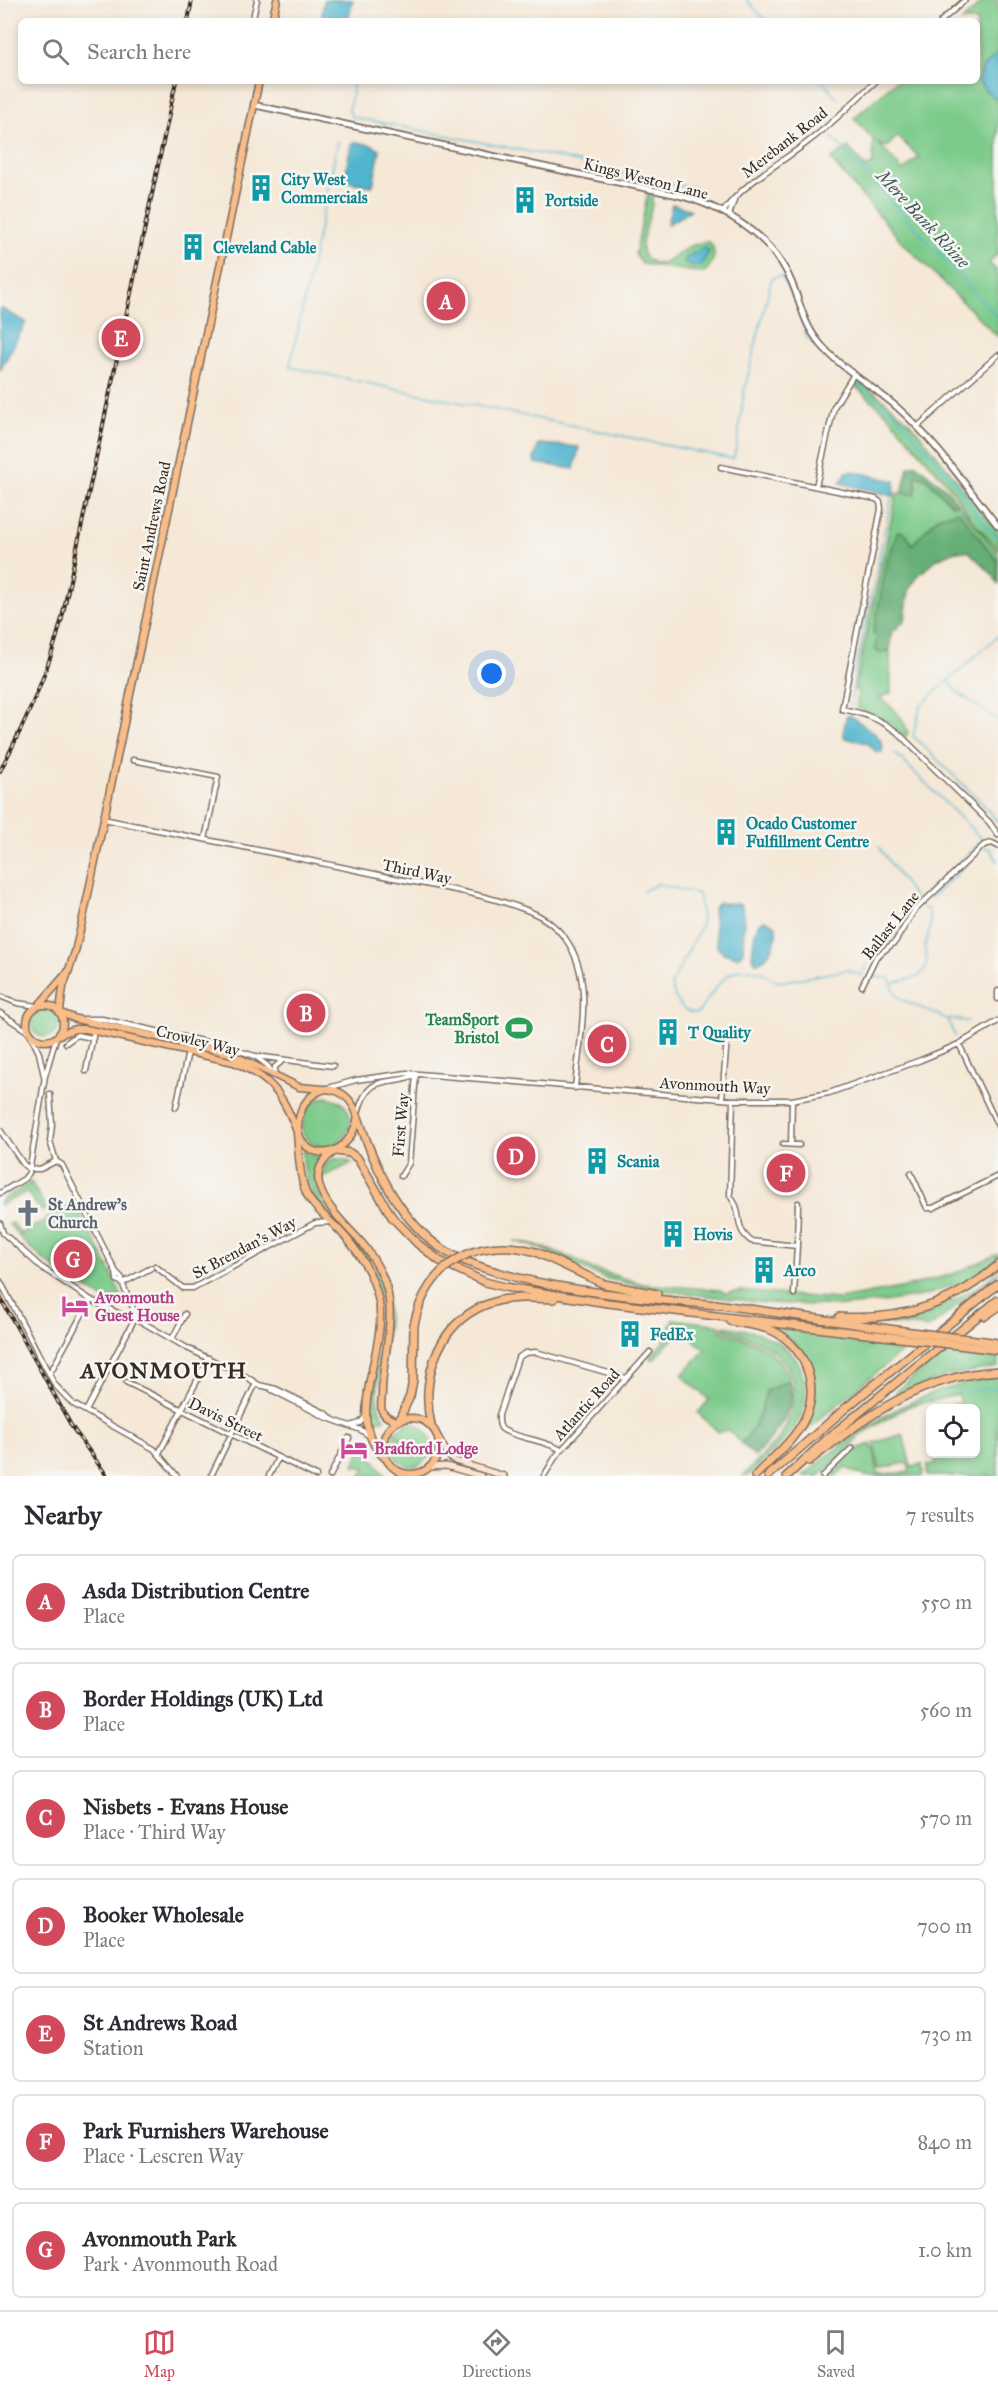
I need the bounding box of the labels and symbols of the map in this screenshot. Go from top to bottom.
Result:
street label: Merebank Road [738,103,831,182]
street label: Kings Weston Lane [581,154,711,204]
water label: Mere Bank Rhine [870,164,975,274]
place label: City West Commercials [281,170,368,207]
building icon: City West Commercials [246,173,276,203]
building icon: Portside [510,185,540,215]
place label: Portside [545,191,599,210]
building icon: Cleveland Cable [178,232,208,262]
place label: Cleveland Cable [213,238,317,257]
pin: A [426,278,466,324]
pin: E [102,316,140,360]
street label: Saint Andrews Road [128,460,174,593]
your location [477,659,506,688]
place label: Ocado Customer Fulfillment Centre [746,814,870,851]
building icon: Ocado Customer Fulfillment Centre [711,817,741,847]
street label: Third Way [381,855,454,888]
street label: Ballast Lane [858,887,923,963]
pin: B [286,990,326,1036]
place label: TeamSport Bristol [424,1010,500,1047]
sports icon: TeamSport Bristol [504,1013,534,1043]
building icon: T Quality [653,1017,683,1047]
street label: Crowley Way [154,1021,242,1060]
pin: C [588,1022,626,1066]
place label: T Quality [687,1023,752,1043]
street label: Avonmouth Way [658,1073,771,1098]
street label: First Way [388,1092,413,1158]
pin: D [496,1134,536,1178]
building icon: Scania [582,1146,612,1176]
pin: F [766,1150,806,1196]
place label: Scania [617,1152,661,1171]
place label: St Andrew's Church [48,1195,127,1232]
church icon: St Andrew's Church [13,1198,43,1228]
street label: St Brendan's Way [189,1212,300,1283]
building icon: Hovis [658,1219,688,1249]
place label: Hovis [693,1225,733,1244]
pin: G [54,1236,92,1282]
building icon: Arco [749,1255,779,1285]
place label: Arco [783,1261,816,1280]
place label: Avonmouth Guest House [94,1288,180,1325]
hotel icon: Avonmouth Guest House [60,1291,90,1321]
building icon: FedEx [615,1319,645,1349]
place label: FedEx [650,1325,694,1344]
district label: AVONMOUTH [78,1357,248,1384]
street label: Atlantic Road [548,1364,624,1445]
street label: Davis Street [185,1393,266,1446]
hotel icon: Bradford Lodge [339,1433,369,1463]
place label: Bradford Lodge [374,1439,479,1459]

